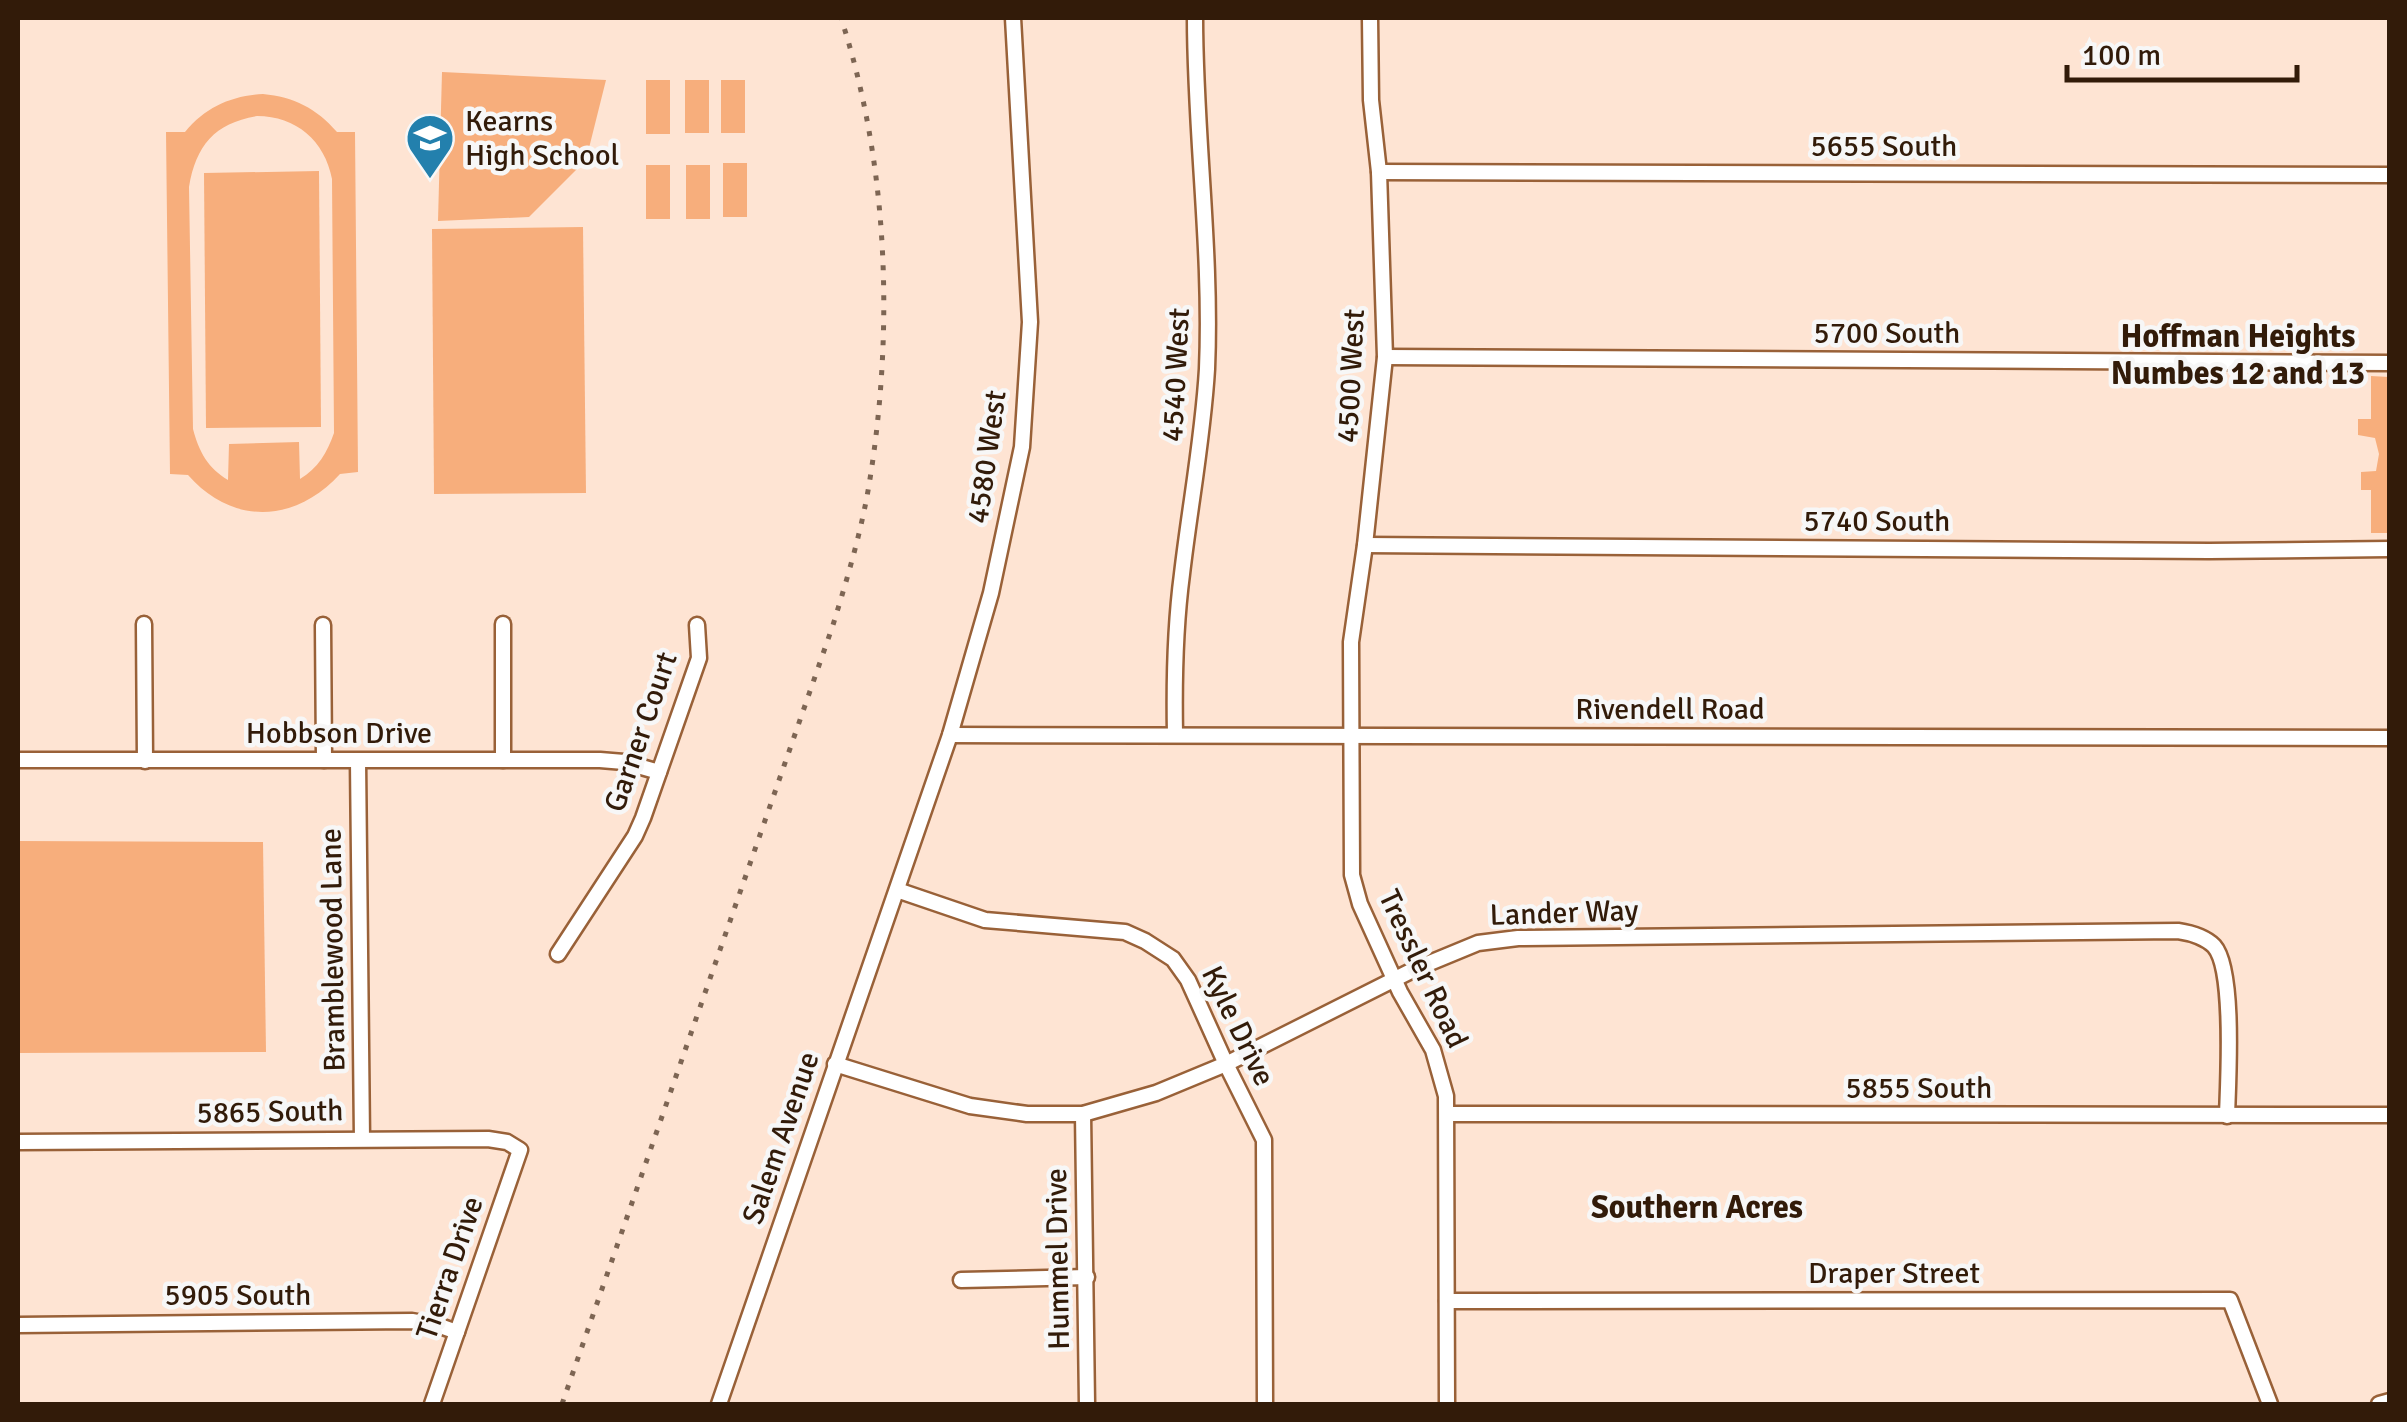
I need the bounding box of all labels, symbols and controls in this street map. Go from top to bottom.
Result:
scale bar [2067,20,2297,82]
text: 100 m [2082,37,2161,74]
place label: Kearns High School [465,103,619,174]
school or university icon: Kearns High School [404,112,456,180]
street label: 5655 South [1811,128,1957,165]
street label: 4540 West [1154,307,1198,443]
street label: 4500 West [1329,308,1373,444]
street label: 5700 South [1814,315,1960,352]
district label: Hoffman Heights Numbes 12 and 13 [2111,317,2365,393]
street label: 4580 West [959,388,1015,526]
street label: 5740 South [1804,503,1950,540]
street label: Garner Court [596,647,686,817]
street label: Rivendell Road [1575,691,1765,728]
street label: Hobbson Drive [246,715,432,752]
street label: Bramblewood Lane [312,828,354,1072]
street label: Tressler Road [1370,884,1476,1054]
street label: Lander Way [1489,892,1639,934]
street label: Kyle Drive [1193,960,1283,1092]
street label: Salem Avenue [734,1047,828,1229]
street label: 5855 South [1846,1070,1992,1107]
street label: 5865 South [196,1092,344,1132]
street label: Hummel Drive [1038,1168,1078,1350]
district label: Southern Acres [1591,1188,1803,1227]
street label: Tierra Drive [408,1192,492,1344]
street label: Draper Street [1808,1255,1980,1292]
street label: 5905 South [165,1277,311,1314]

